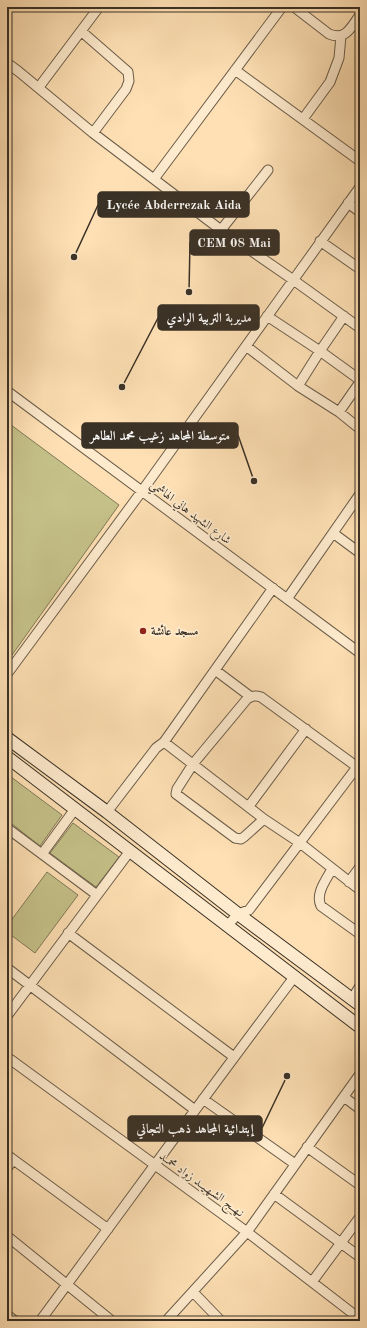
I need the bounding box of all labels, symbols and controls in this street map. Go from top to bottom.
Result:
callout: Lycée Abderrezak Aida [98,192,249,217]
text: Lycée Abderrezak Aida [107,199,242,212]
callout: CEM 08 Mai [190,230,279,255]
text: CEM 08 Mai [197,237,271,250]
callout: مديربة التربية الوادي [158,305,259,330]
text: مديربة التربية الوادي [166,312,252,329]
callout: متوسطة المجاهد زغيب محمد الطاهر [82,423,238,448]
text: متوسطة المجاهد زغيب محمد الطاهر [88,429,230,444]
street label: شارع الشهيد هاني الهاشمي [145,479,233,551]
place label: مسجد عائشة [151,624,199,638]
marker: مسجد عائشة [138,626,148,636]
callout: إبتدائية المجاهد ذهب التجاني [128,1116,262,1141]
text: إبتدائية المجاهد ذهب التجاني [135,1122,255,1140]
street label: نـهــج الشـهـيــد زواد محمــد [154,1150,246,1223]

